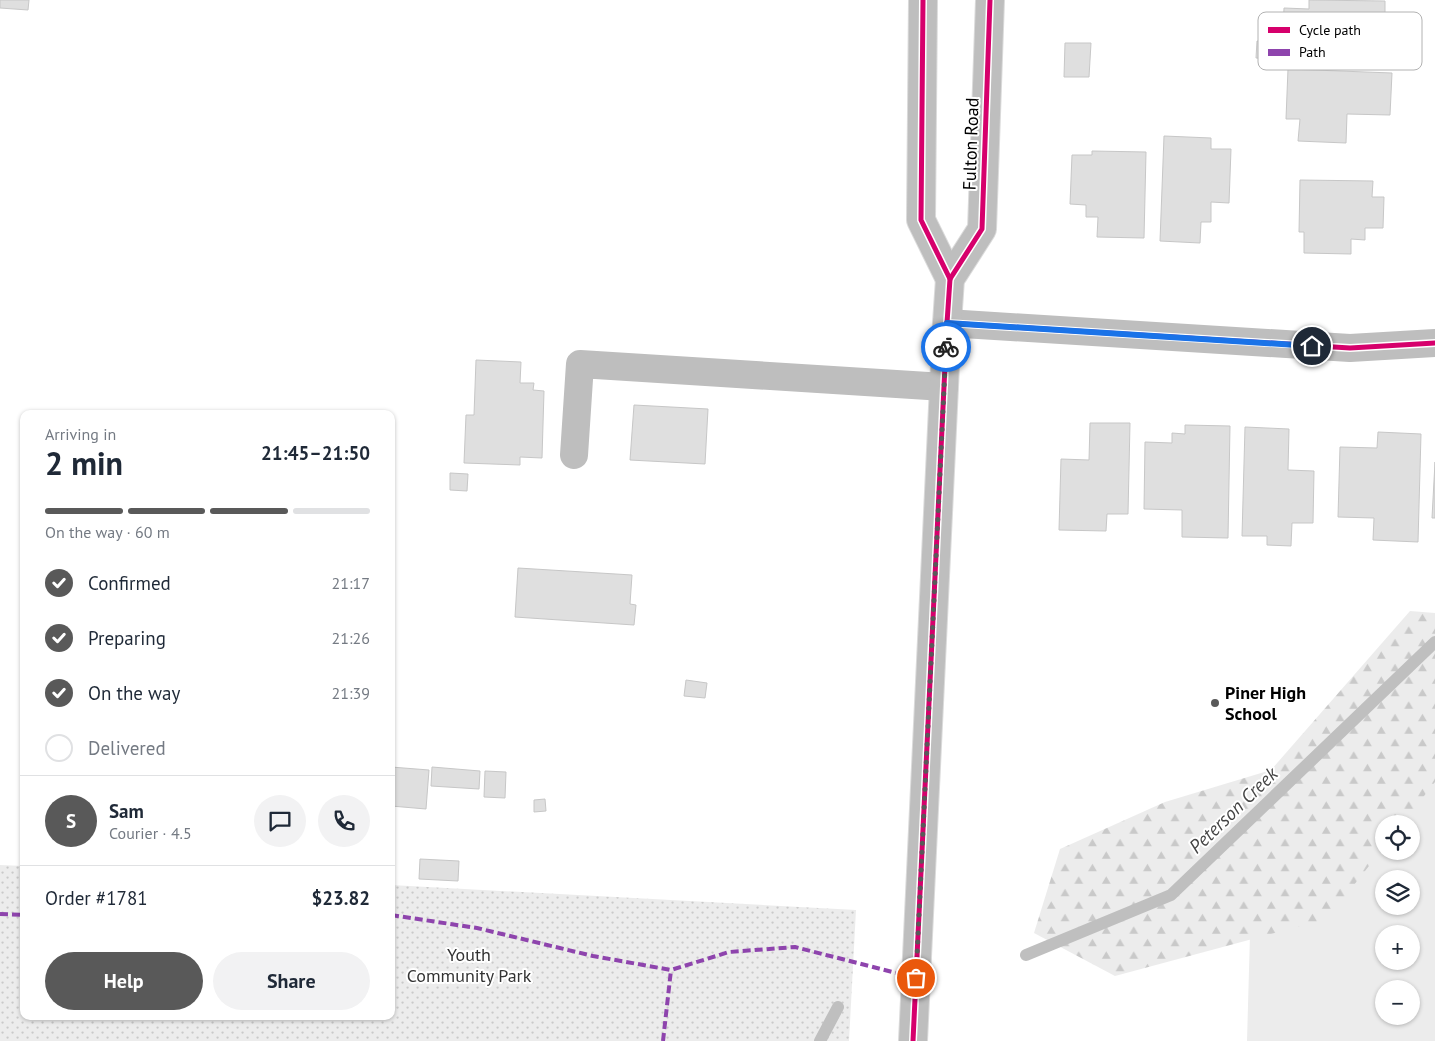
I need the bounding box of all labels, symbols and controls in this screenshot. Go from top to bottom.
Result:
legend [1258,12,1422,70]
text: Cycle path [1299,21,1361,39]
text: Path [1299,43,1326,61]
street label: Fulton Road [957,97,984,191]
courier [921,322,971,372]
pin [1291,325,1333,367]
icon: home [1298,332,1326,360]
icon: bike [932,333,960,361]
text: Arriving in [45,424,116,444]
text: 21:45–21:50 [261,441,370,465]
text: 2 min [45,442,123,484]
text: On the way · 60 m [45,522,170,542]
icon: check [45,569,73,597]
text: Confirmed [88,571,171,595]
text: 21:17 [332,573,370,593]
icon: check [45,624,73,652]
text: Preparing [88,626,166,650]
text: 21:26 [332,628,370,648]
icon: check [45,679,73,707]
text: On the way [88,681,180,705]
place label: Piner High School [1225,681,1306,725]
text: 21:39 [332,683,370,703]
marker: Piner High School [1209,697,1221,709]
text: Delivered [88,736,166,760]
water label: Peterson Creek [1184,761,1283,858]
button: chat [254,795,306,847]
button: phone [318,795,370,847]
text: Sam [109,799,144,823]
text: S [66,809,76,833]
map controls [1375,815,1420,1025]
button: locate [1375,815,1420,860]
text: Courier · 4.5 [109,823,192,843]
button: layers [1375,870,1420,915]
text: Order #1781 [45,886,148,910]
text: $23.82 [311,886,370,910]
button: + [1375,925,1420,970]
park label: Youth Community Park [407,943,532,987]
button: Help [45,952,203,1010]
button: Share [213,952,370,1010]
pin [895,957,937,999]
icon: bag [902,964,930,992]
button: − [1375,980,1420,1025]

